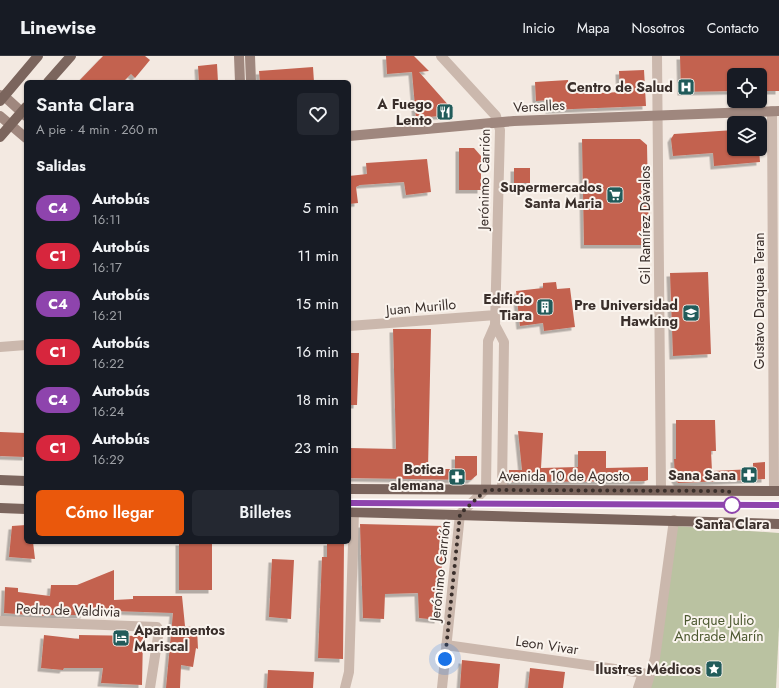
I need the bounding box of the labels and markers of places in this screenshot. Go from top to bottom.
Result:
place label: Centro de Salud [567,77,673,97]
hospital icon: Centro de Salud [676,77,696,97]
place label: A Fuego Lento [376,94,432,130]
restaurant icon: A Fuego Lento [435,102,455,122]
place label: Supermercados Santa Maria [500,177,603,213]
supermarket icon: Supermercados Santa Maria [605,185,625,205]
place label: Edificio Tiara [483,289,532,325]
place label: Pre Universidad Hawking [574,295,678,331]
building icon: Edificio Tiara [535,297,555,317]
school or university icon: Pre Universidad Hawking [681,303,701,323]
place label: Botica alemana [390,459,444,495]
place label: Sana Sana [668,465,736,485]
pharmacy icon: Sana Sana [739,465,759,485]
pharmacy icon: Botica alemana [447,467,467,487]
marker: Santa Clara [723,496,741,514]
place label: Santa Clara [695,514,769,534]
place label: Apartamentos Mariscal [133,620,225,656]
hotel icon: Apartamentos Mariscal [111,628,131,648]
place label: Ilustres Médicos [595,659,702,679]
place icon: Ilustres Médicos [704,659,724,679]

